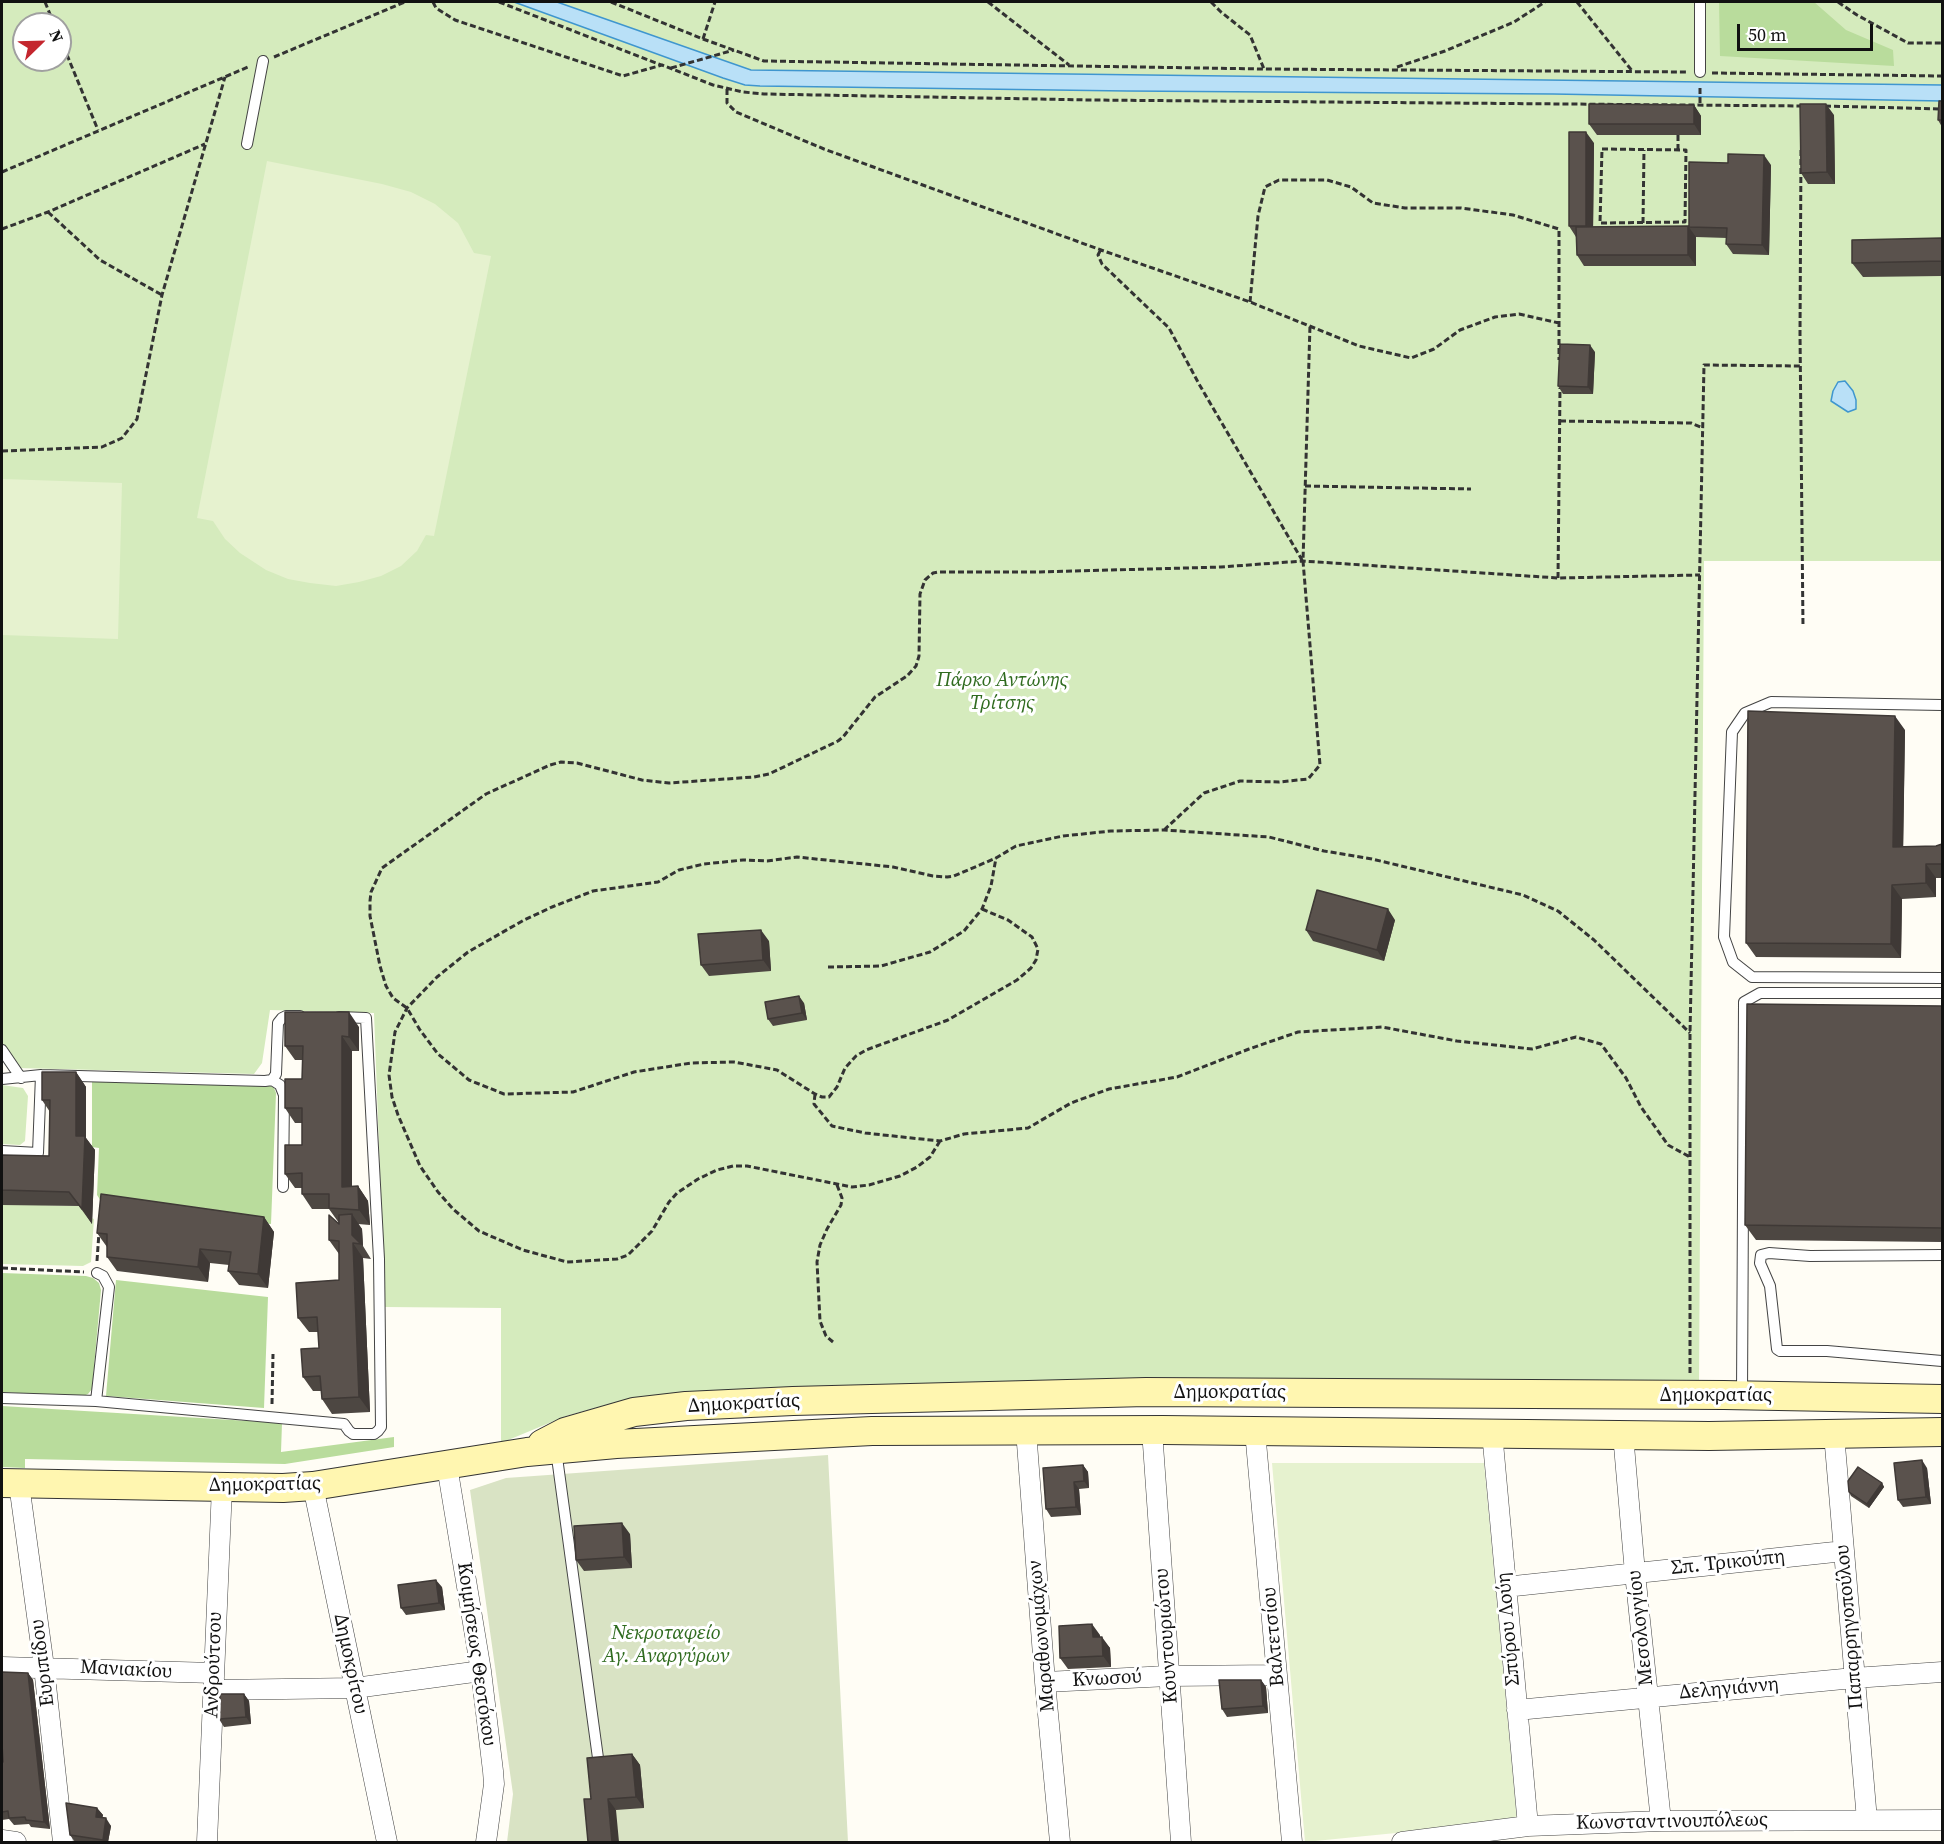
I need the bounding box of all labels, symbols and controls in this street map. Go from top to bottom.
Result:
north arrow [12,12,72,72]
scale bar [1740,12,1876,50]
text: 50 m [1748,22,1786,47]
text: N [44,26,69,45]
park label: Πάρκο Αντώνης Τρίτσης [936,669,1068,716]
street label: Δημοκρατίας [1174,1381,1286,1405]
street label: Δημοκρατίας [1660,1384,1772,1408]
street label: Δημοκρατίας [687,1389,801,1419]
street label: Δημοκρατίας [209,1472,321,1498]
street label: Παπαρρηγοπούλου [1831,1544,1869,1710]
street label: Σπ. Τρικούπη [1670,1545,1786,1581]
street label: Μαραθωνομάχων [1023,1559,1061,1713]
street label: Κοιμήσεως Θεοτόκου [451,1561,501,1747]
street label: Κουντουριώτου [1150,1568,1184,1704]
street label: Μεσολογγίου [1623,1569,1659,1687]
street label: Σπύρου Λούη [1492,1571,1526,1687]
street label: Βαλτετσίου [1258,1586,1290,1688]
street label: Ανδρούτσου [200,1611,228,1719]
street label: Δημοκρίτου [328,1612,372,1716]
street label: Ευριπίδου [26,1618,60,1708]
park label: Νεκροταφείο Αγ. Αναργύρων [603,1622,729,1669]
street label: Μανιακίου [79,1656,173,1684]
street label: Κνωσού [1072,1665,1142,1693]
street label: Δεληγιάννη [1678,1673,1780,1705]
street label: Κωνσταντινουπόλεως [1576,1808,1768,1836]

